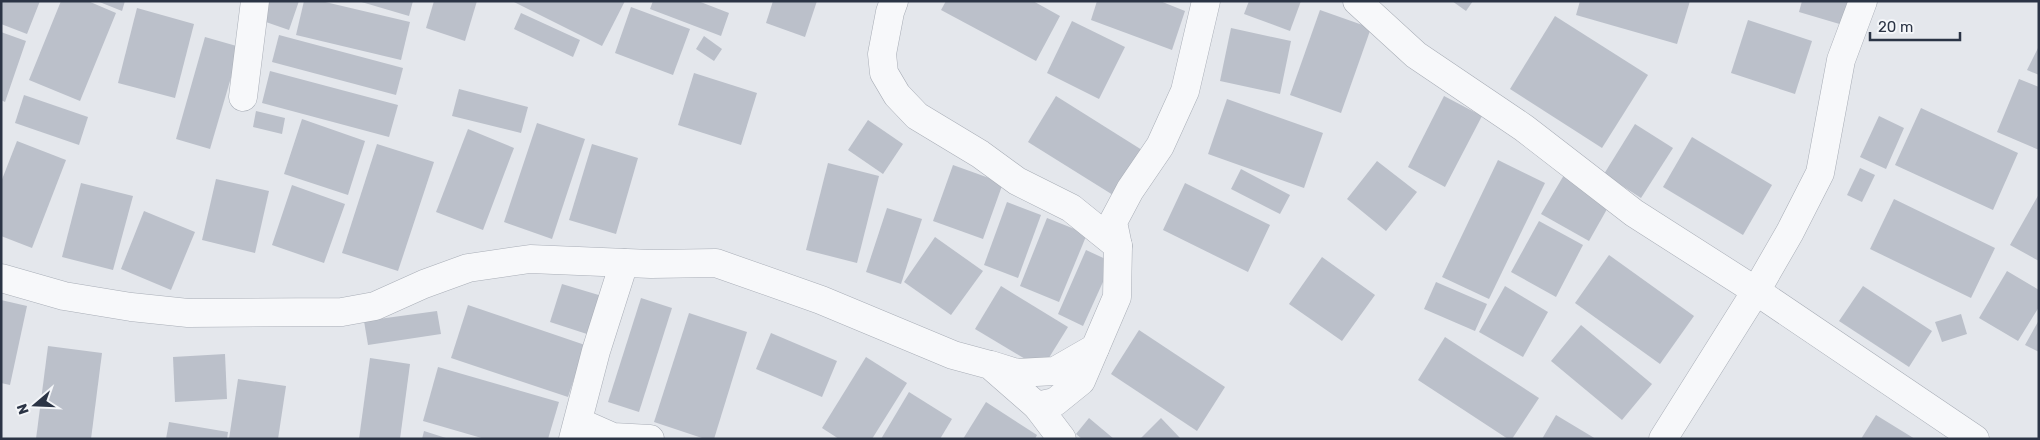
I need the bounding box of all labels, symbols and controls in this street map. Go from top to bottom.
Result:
scale bar [1870,10,1960,42]
text: 20 m [1878,18,1913,36]
north arrow [10,380,60,430]
text: N [14,402,33,417]

